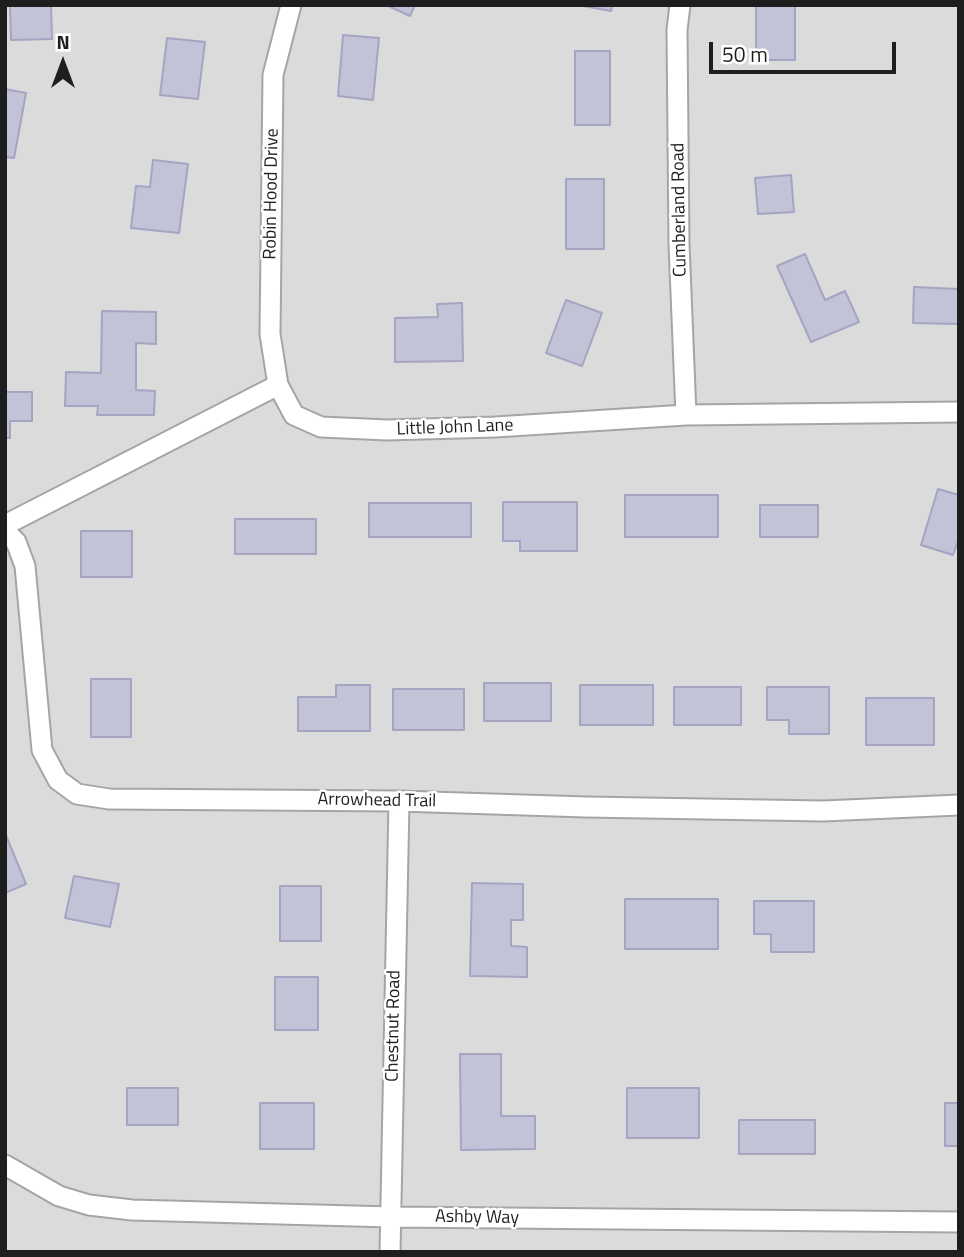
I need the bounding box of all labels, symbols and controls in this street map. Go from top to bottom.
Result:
text: N [56,27,70,56]
north arrow [28,28,98,98]
scale bar [712,28,899,72]
text: 50 m [722,38,768,70]
street label: Robin Hood Drive [260,128,284,260]
street label: Cumberland Road [668,143,692,277]
street label: Little John Lane [396,415,514,441]
street label: Arrowhead Trail [317,789,437,813]
street label: Chestnut Road [382,970,406,1082]
street label: Ashby Way [435,1206,519,1230]

